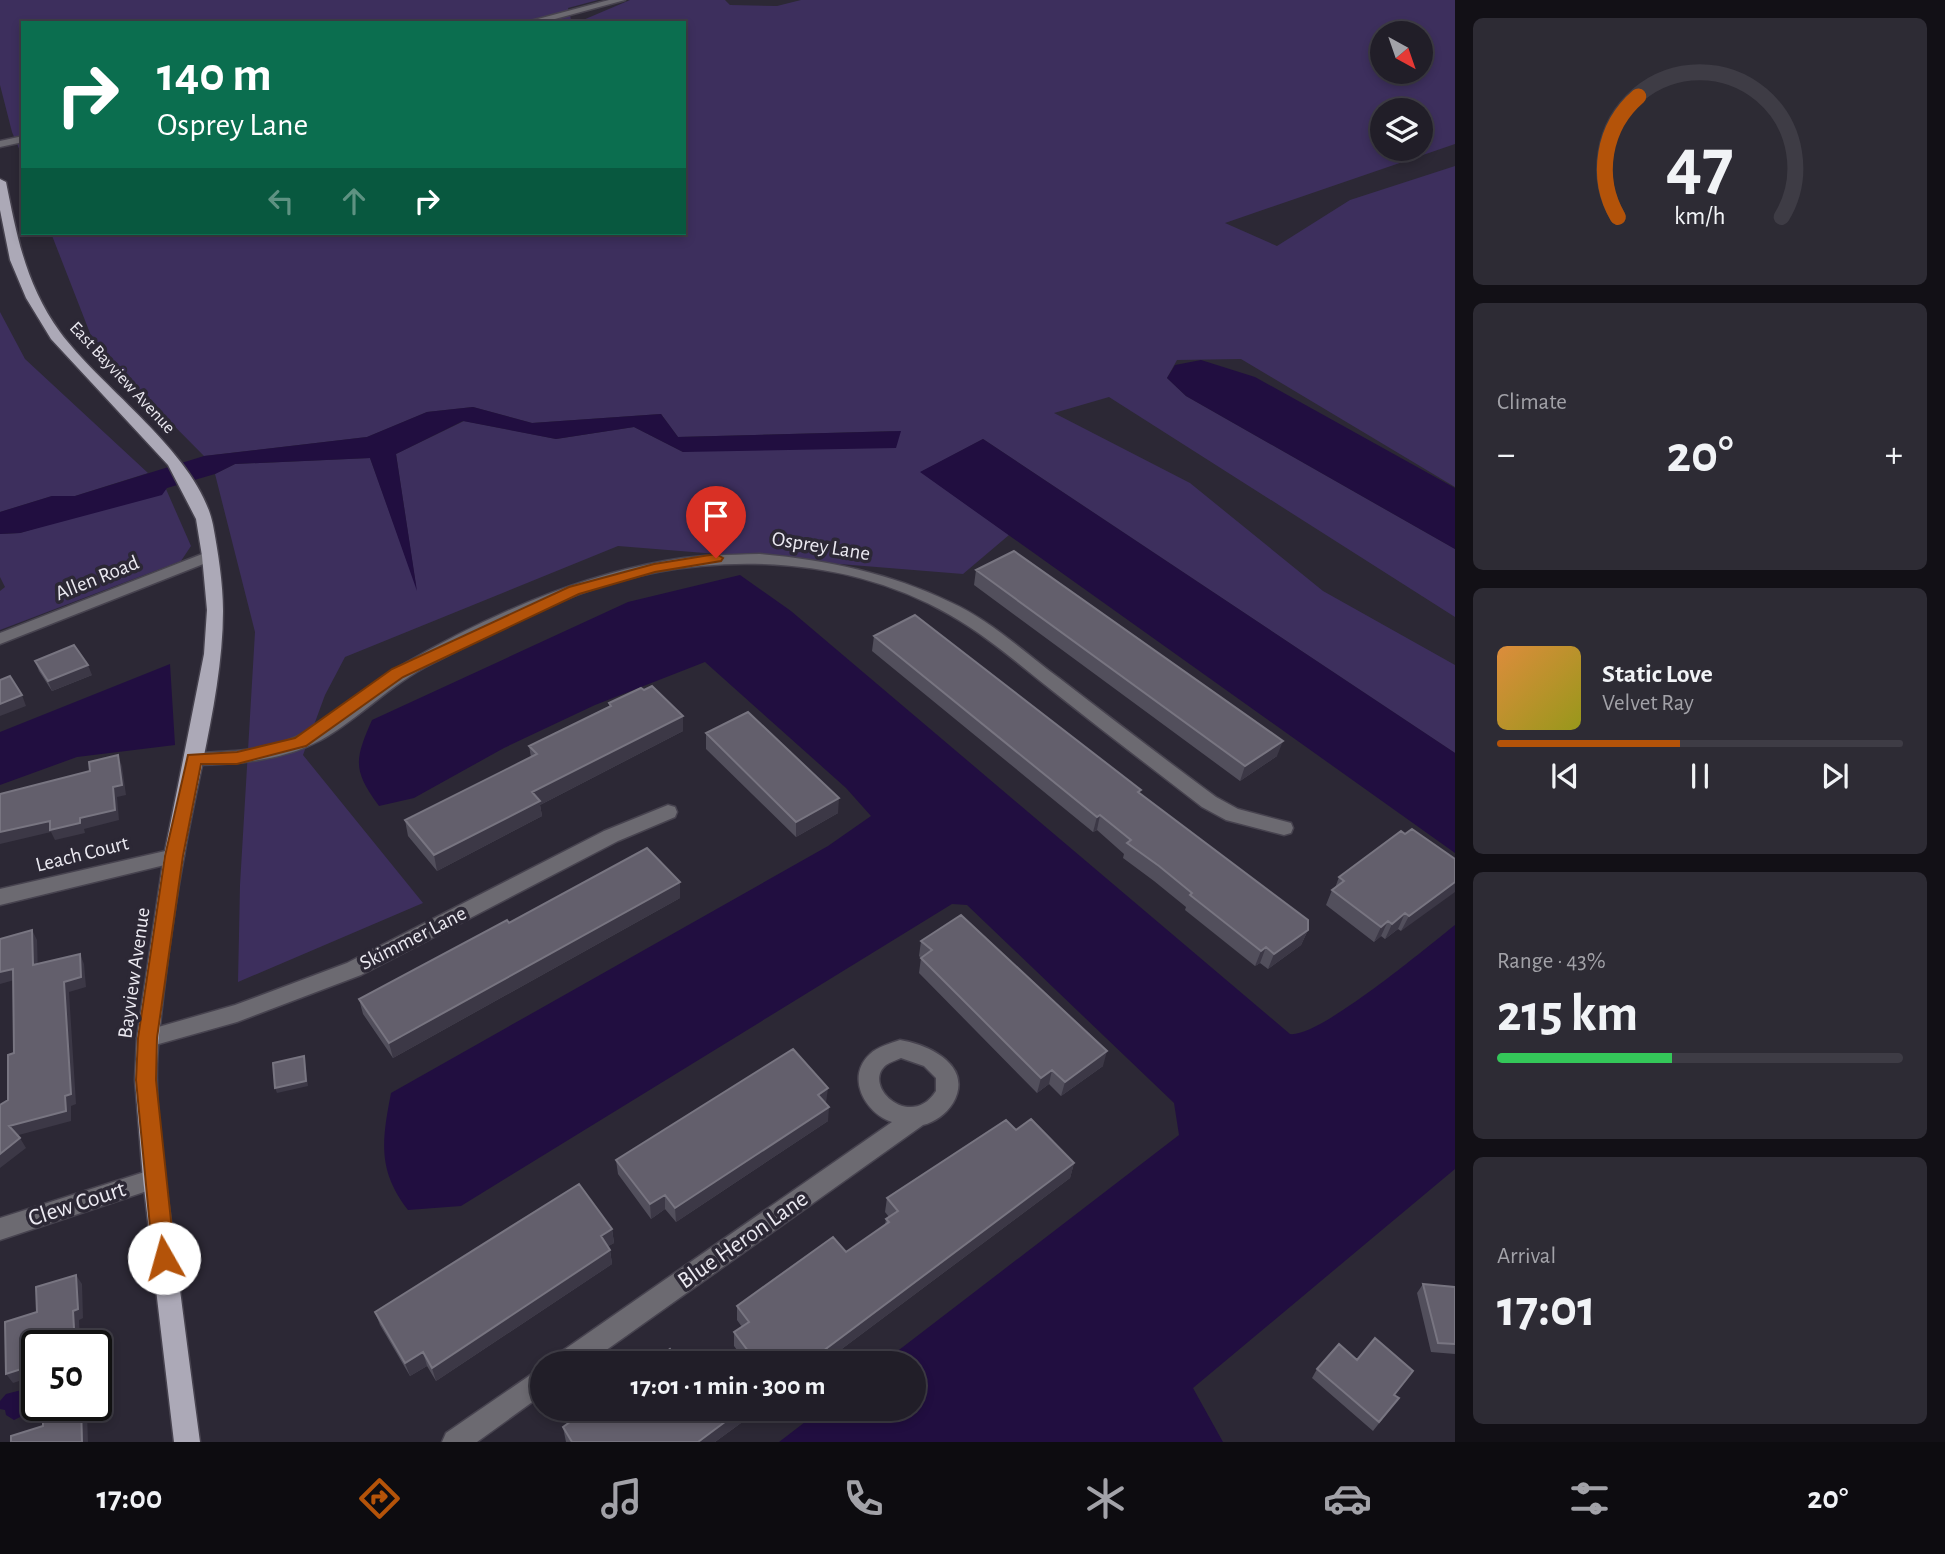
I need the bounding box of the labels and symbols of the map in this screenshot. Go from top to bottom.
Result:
north arrow [1370,21,1433,84]
street label: East Bayview Avenue [66,319,178,437]
pin [686,486,746,558]
street label: Osprey Lane [770,528,872,564]
street label: Allen Road [52,552,142,604]
street label: Leach Court [33,832,131,876]
street label: Skimmer Lane [356,902,470,974]
street label: Bayview Avenue [114,906,154,1040]
street label: Clew Court [25,1177,129,1231]
street label: Blue Heron Lane [673,1186,813,1294]
position arrow [127,1221,201,1295]
speed limit sign: 50 [21,1330,112,1421]

